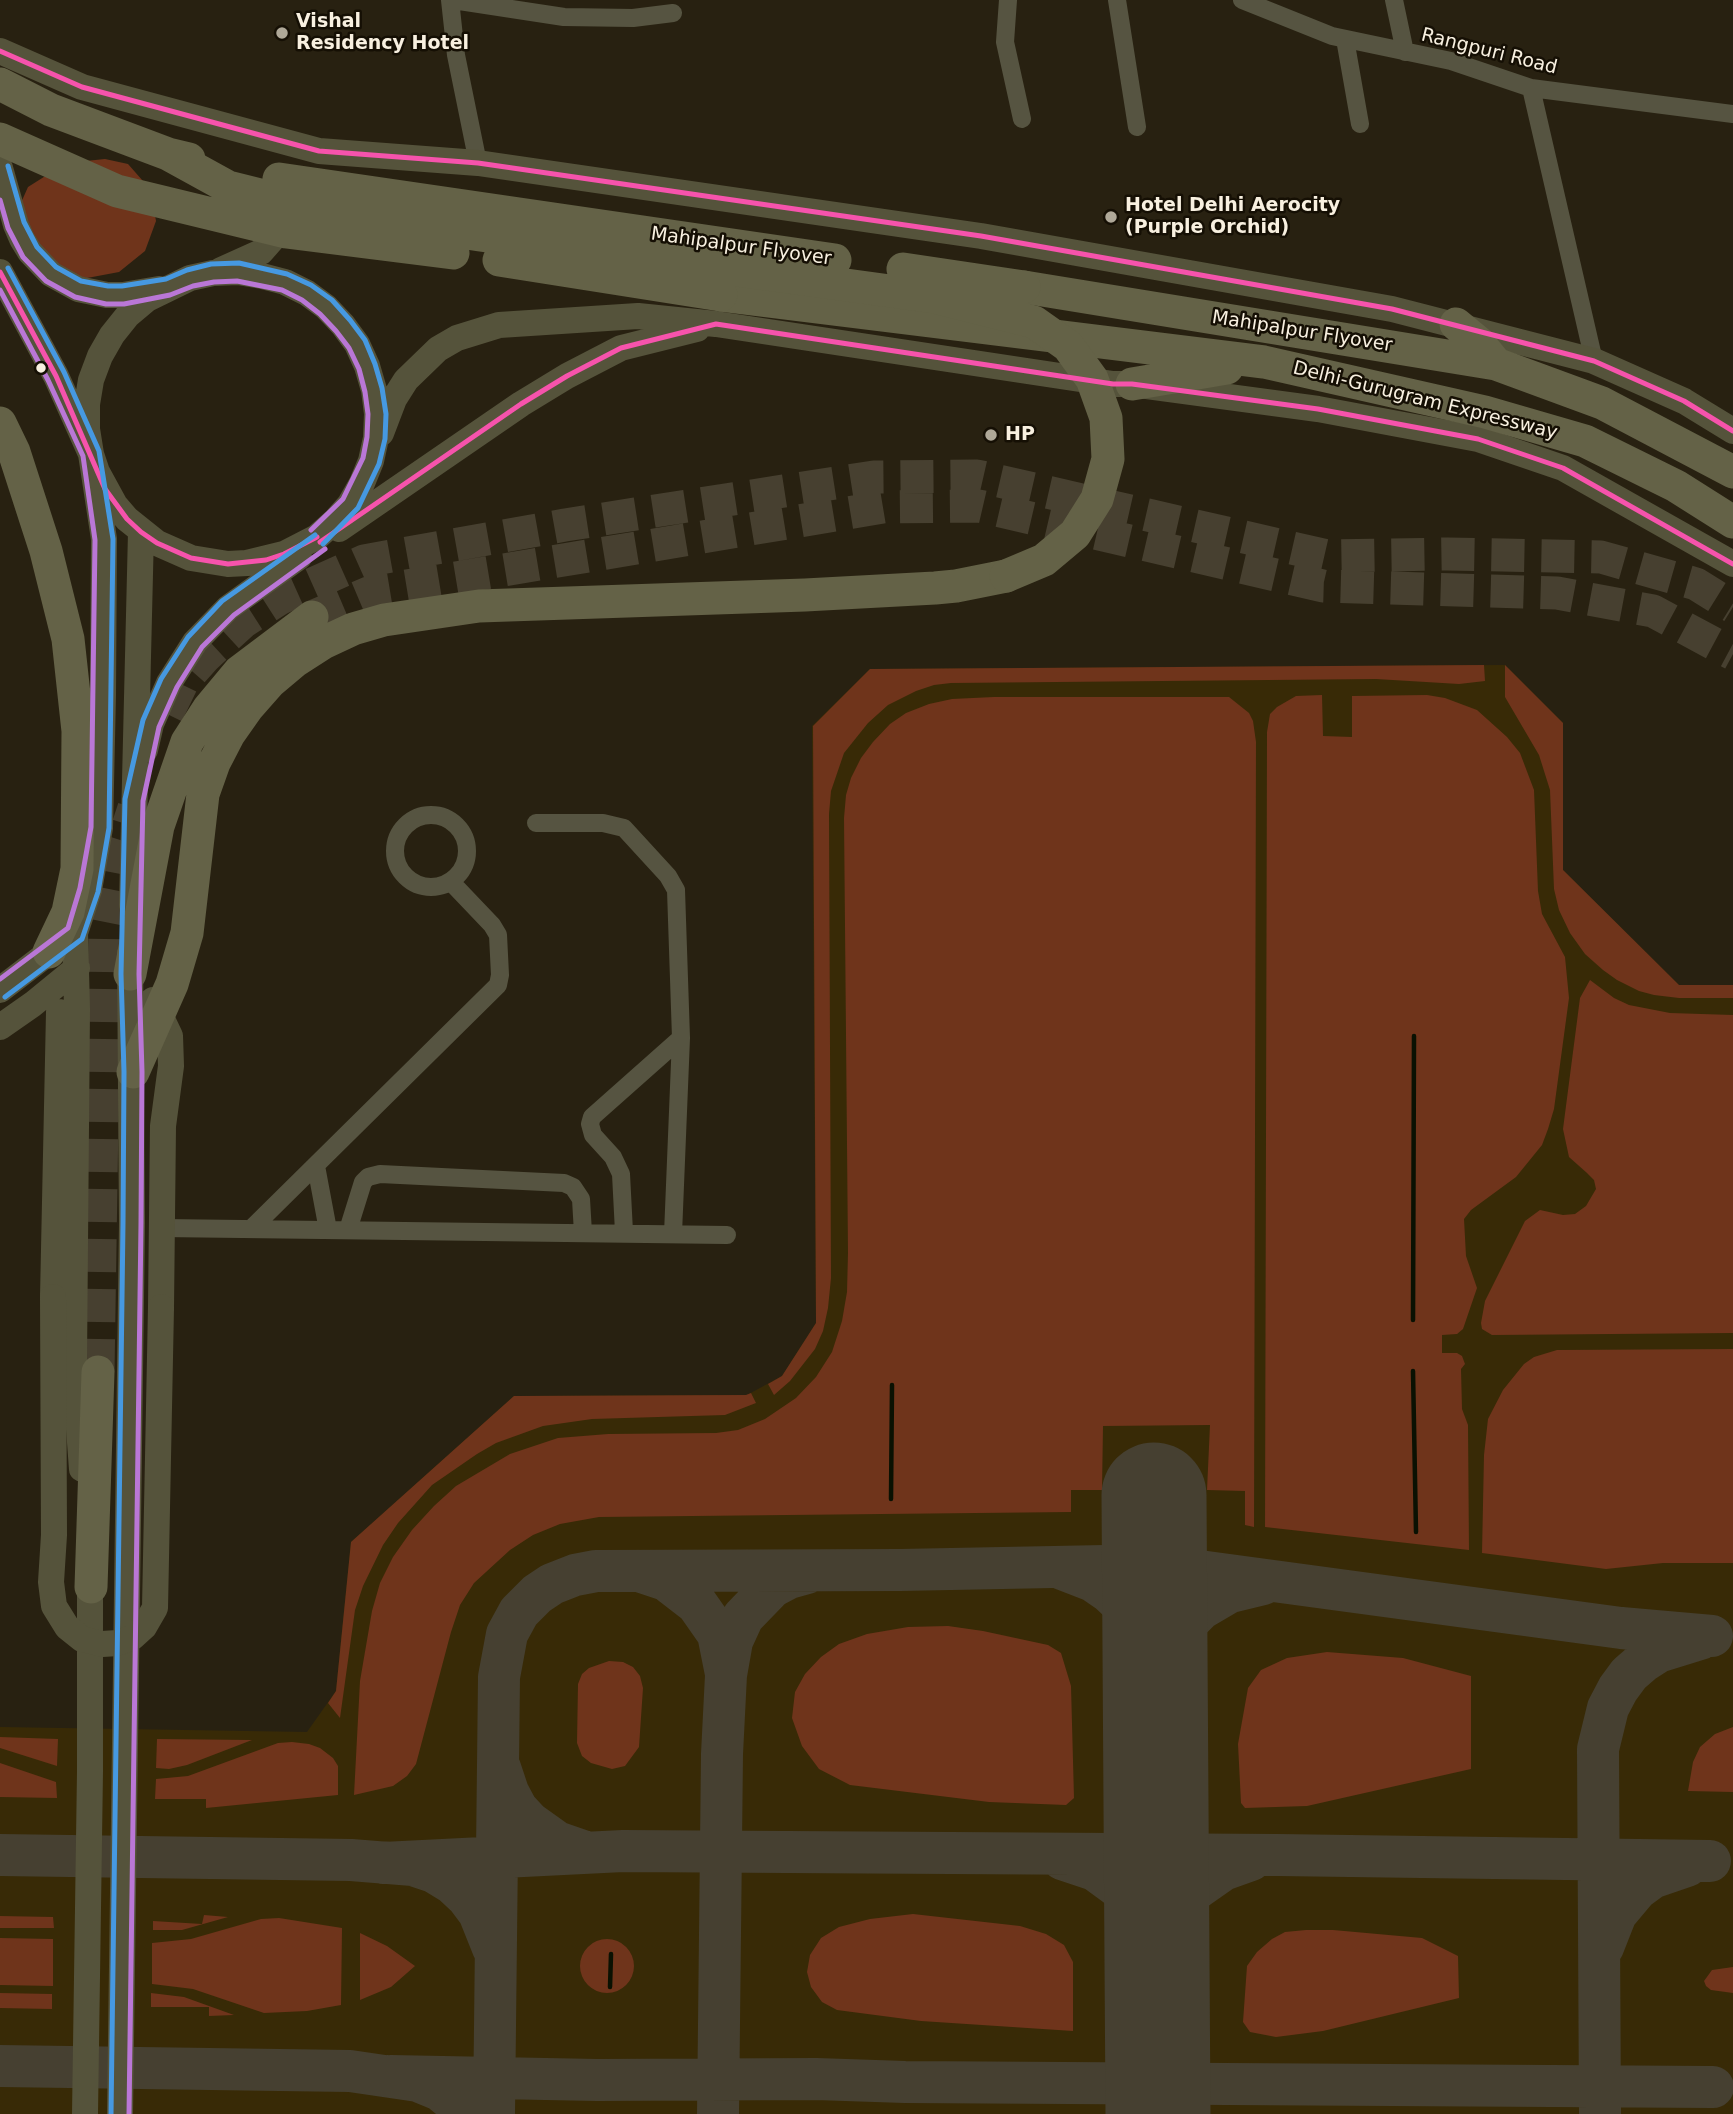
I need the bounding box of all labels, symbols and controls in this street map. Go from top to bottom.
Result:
place label: Vishal Residency Hotel [296,11,469,55]
street label: Rangpuri Road [1419,24,1559,80]
marker: Vishal Residency Hotel [274,25,290,41]
place label: Hotel Delhi Aerocity (Purple Orchid) [1125,195,1340,239]
marker: Hotel Delhi Aerocity (Purple Orchid) [1103,209,1119,225]
street label: Mahipalpur Flyover [649,223,833,271]
street label: Mahipalpur Flyover [1210,306,1394,358]
street label: Delhi-Gurugram Expressway [1290,357,1560,445]
unlabelled marker [34,361,48,375]
place label: HP [1005,424,1035,446]
marker: HP [983,427,999,443]

